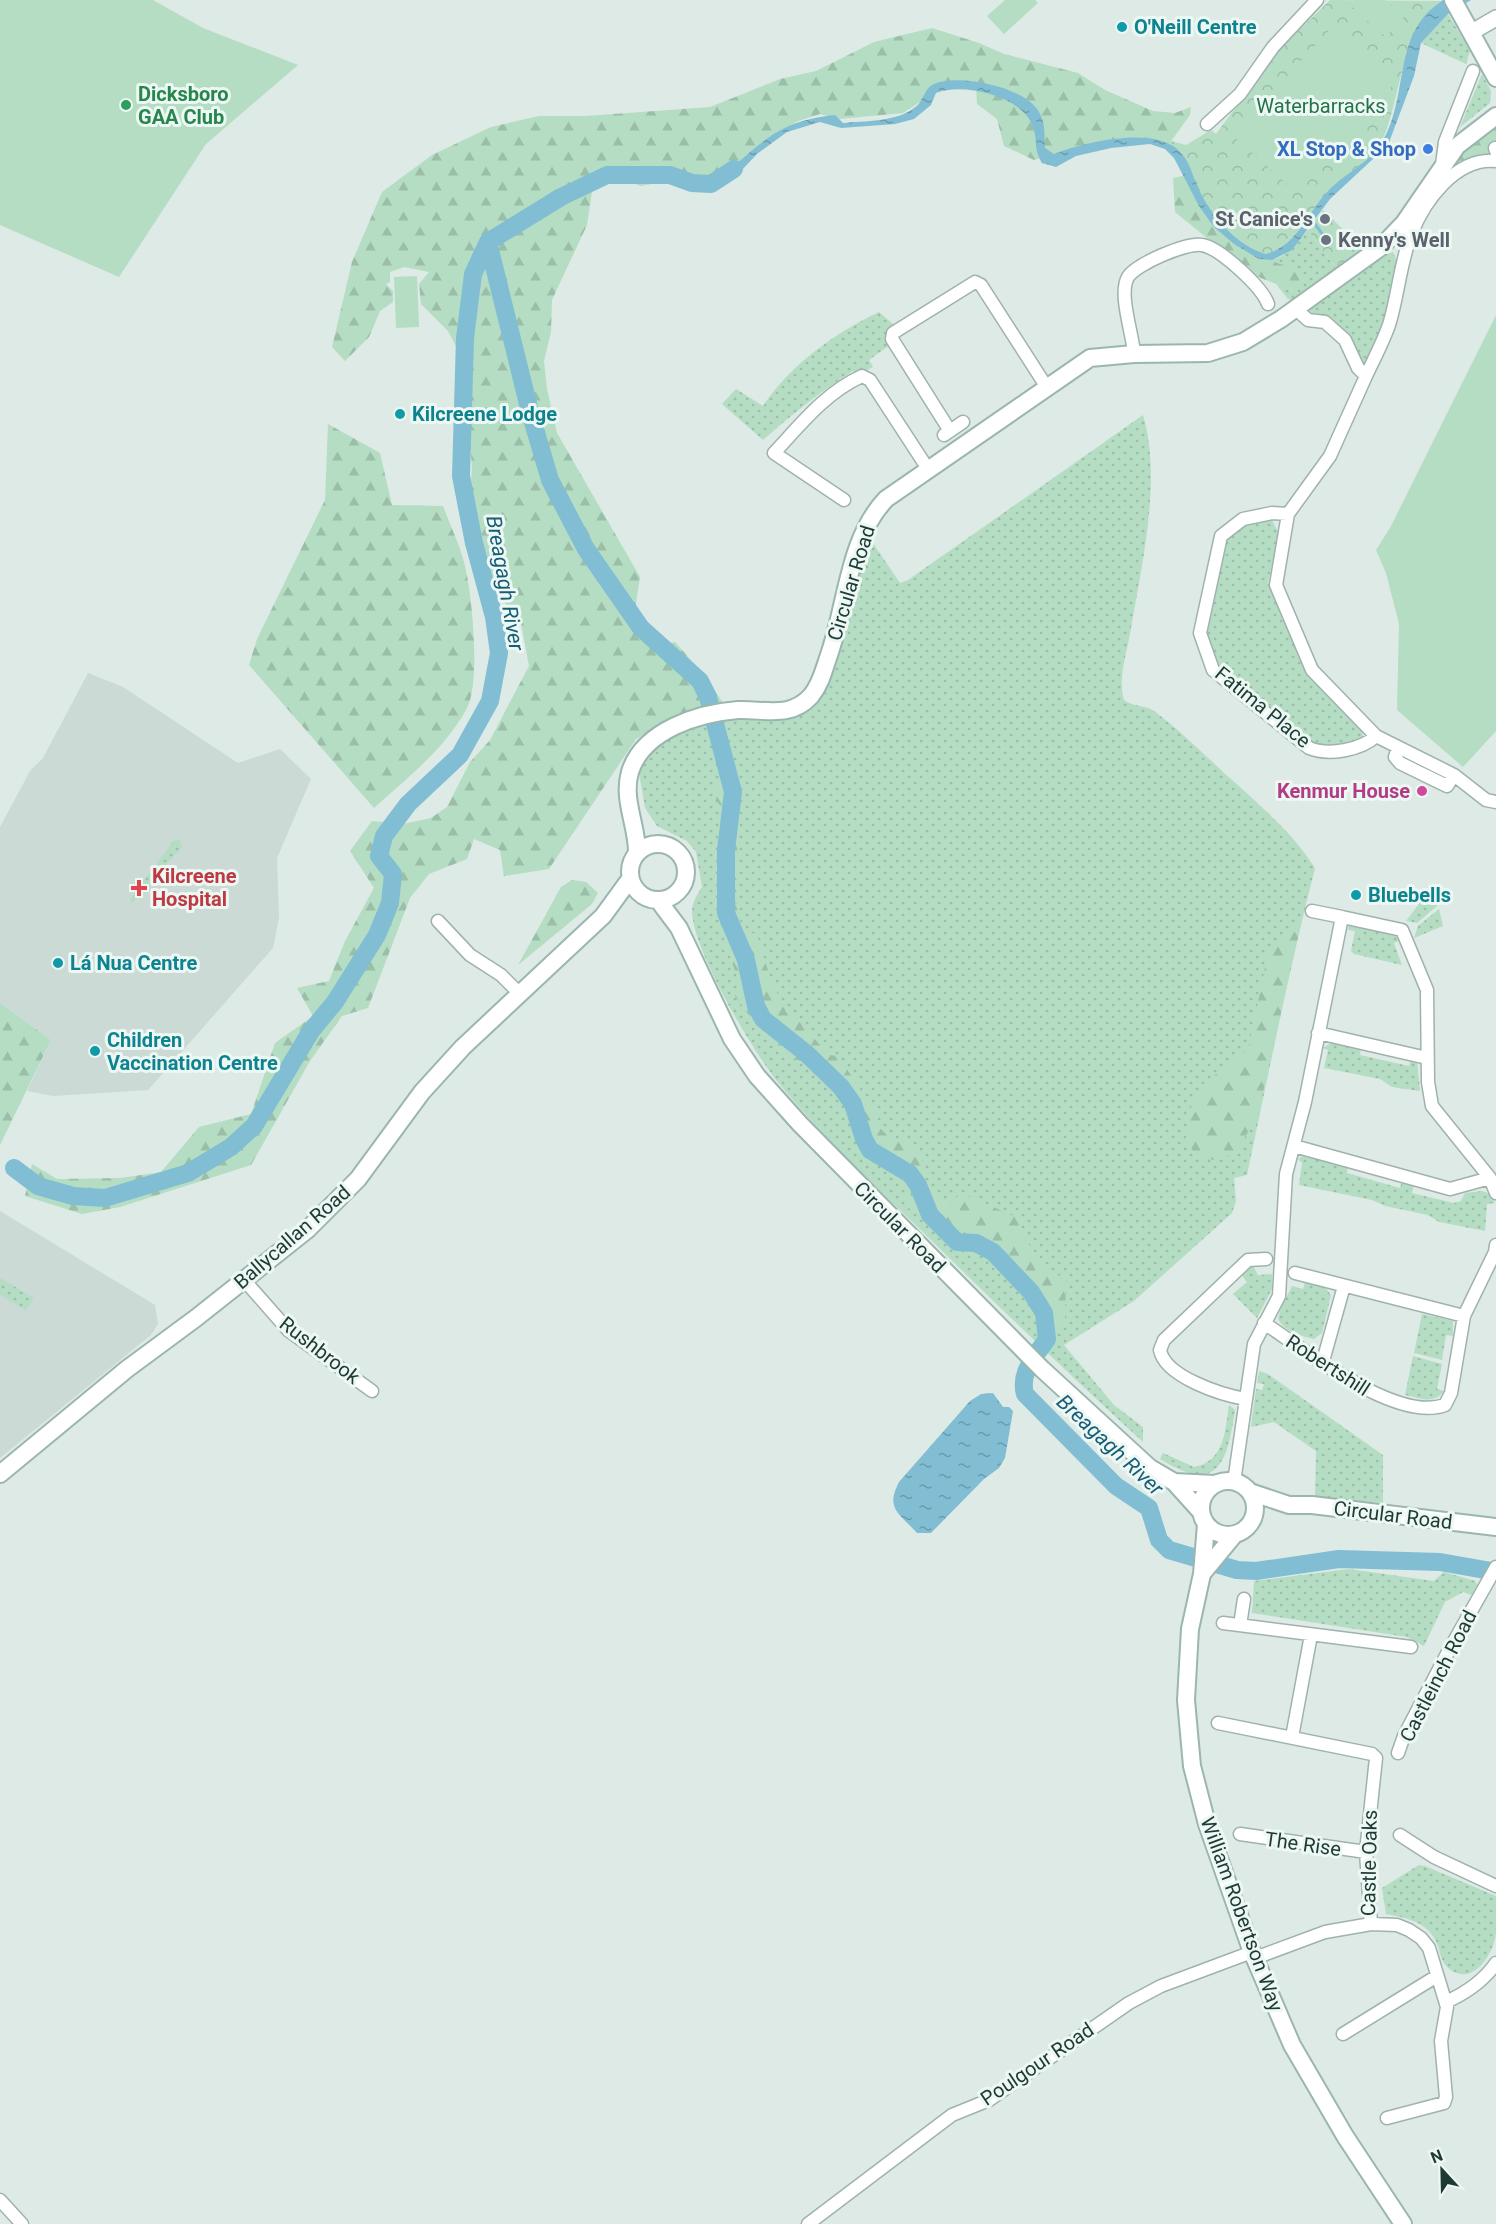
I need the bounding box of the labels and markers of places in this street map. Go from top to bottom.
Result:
place label: O'Neill Centre [1134,15,1257,39]
marker: O'Neill Centre [1115,20,1129,34]
place label: Dicksboro GAA Club [138,82,229,129]
marker: Dicksboro GAA Club [119,98,133,112]
place label: XL Stop & Shop [1277,137,1416,161]
marker: XL Stop & Shop [1421,142,1435,156]
place label: St Canice's [1215,207,1313,231]
marker: St Canice's [1318,212,1332,226]
place label: Kenny's Well [1338,228,1450,252]
marker: Kenny's Well [1319,233,1333,247]
place label: Kilcreene Lodge [412,402,557,426]
marker: Kilcreene Lodge [393,407,407,421]
place label: Kenmur House [1277,779,1410,803]
marker: Kenmur House [1415,784,1429,798]
place label: Kilcreene Hospital [152,864,237,911]
marker: Kilcreene Hospital [130,879,148,897]
place label: Bluebells [1368,883,1451,907]
marker: Bluebells [1349,888,1363,902]
place label: Lá Nua Centre [70,951,197,975]
marker: Lá Nua Centre [51,956,65,970]
place label: Children Vaccination Centre [107,1028,278,1075]
marker: Children Vaccination Centre [88,1044,102,1058]

